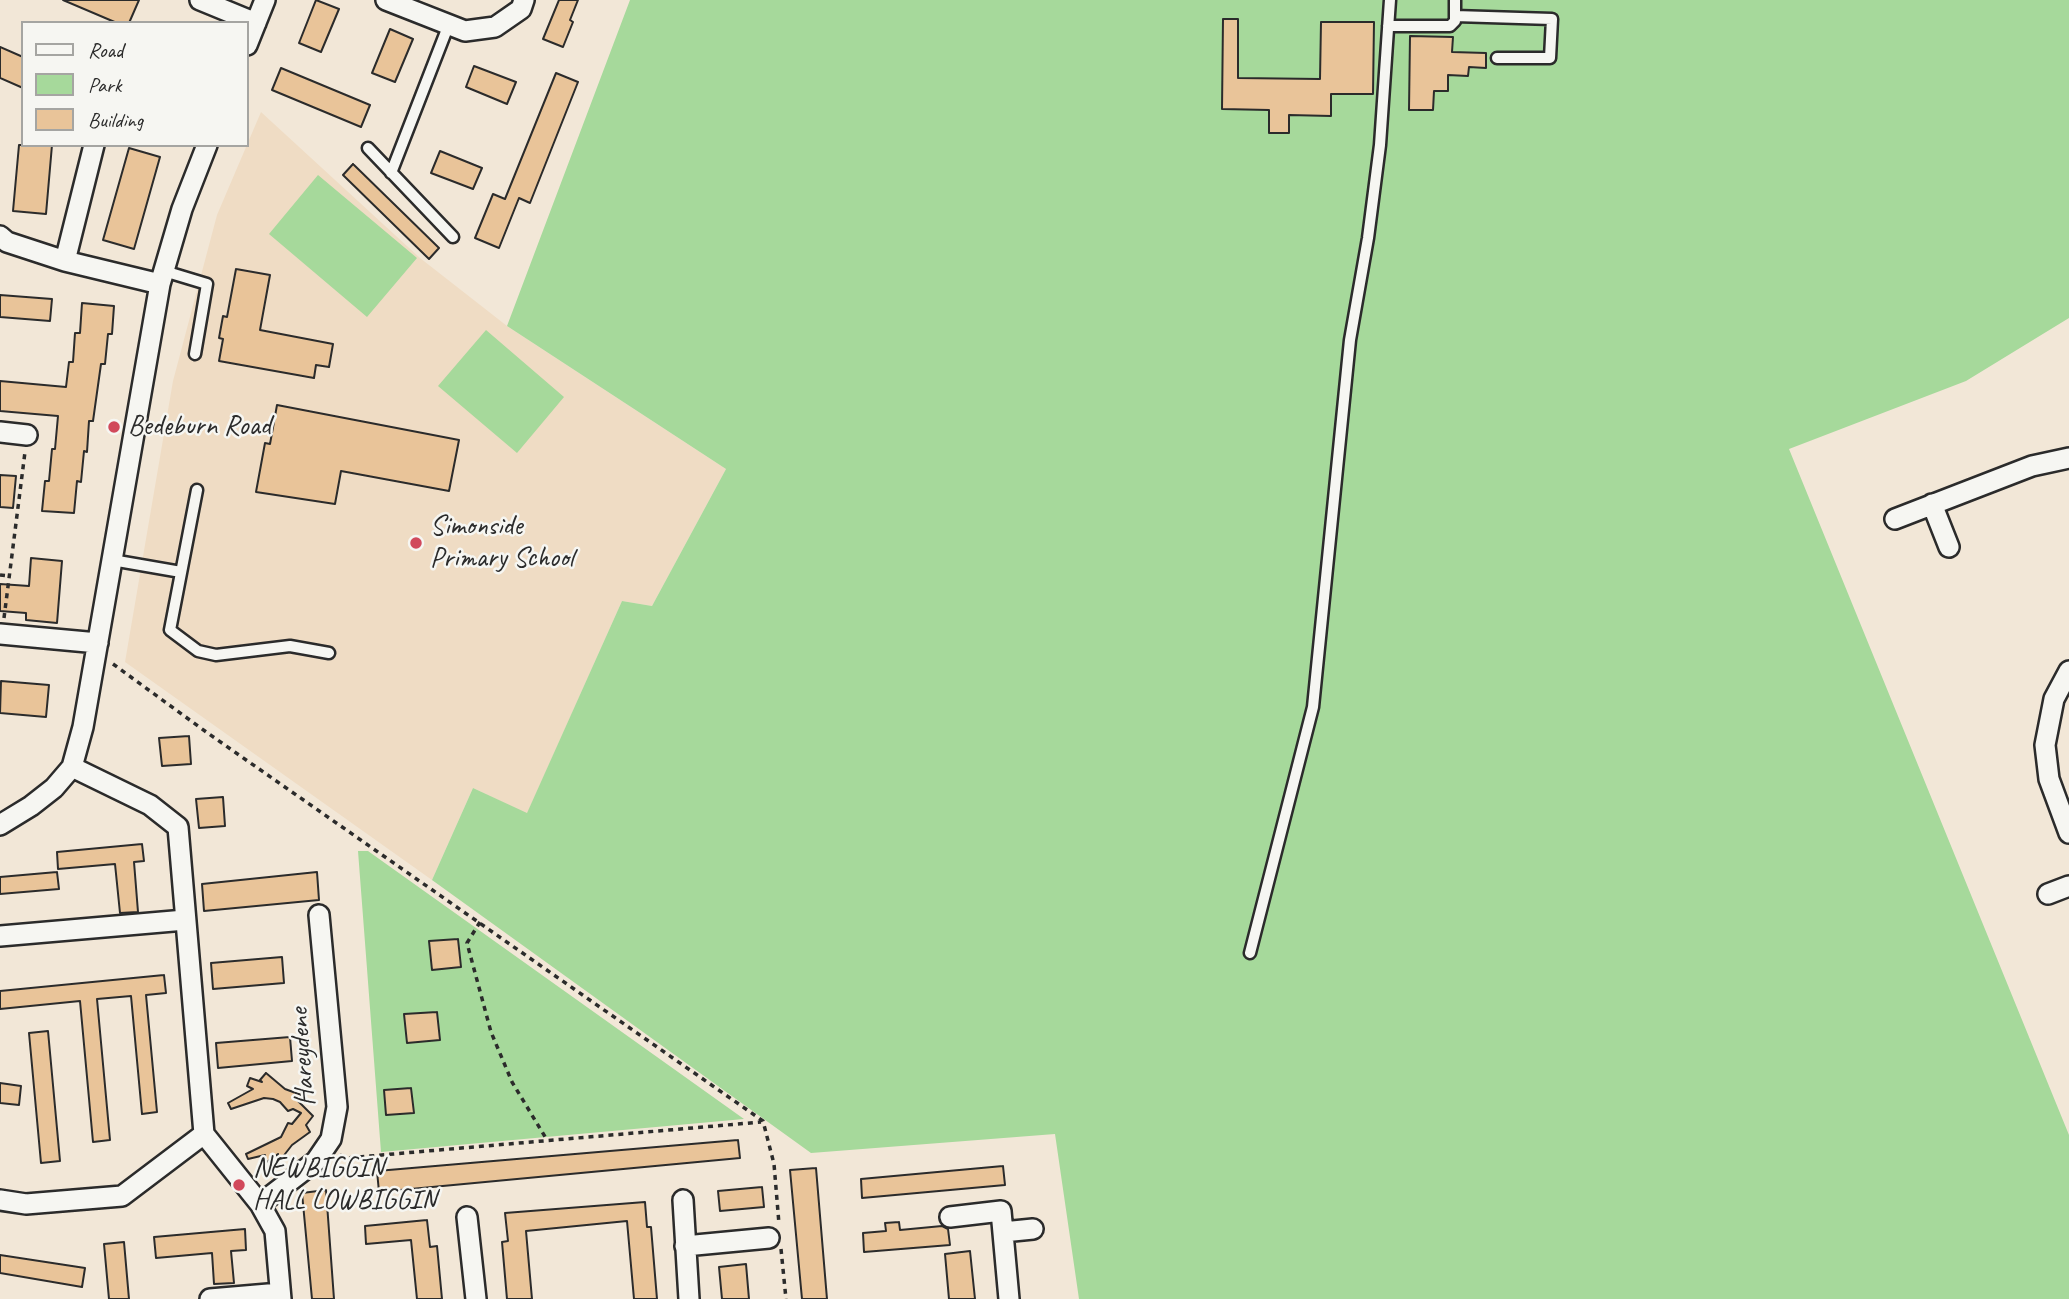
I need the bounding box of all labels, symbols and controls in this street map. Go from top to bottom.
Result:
legend [21,21,248,147]
text: Road [88,37,123,63]
text: Park [88,72,121,98]
text: Building [88,107,143,133]
place label: Bedeburn Road [128,410,271,444]
marker: Bedeburn Road [106,419,122,435]
place label: Simonside Primary School [430,510,573,576]
marker: Simonside Primary School [408,535,424,551]
street label: Hareydene [283,1007,323,1107]
place label: NEWBIGGIN HALL LOWBIGGIN [253,1152,437,1218]
marker: NEWBIGGIN HALL LOWBIGGIN [231,1177,247,1193]

